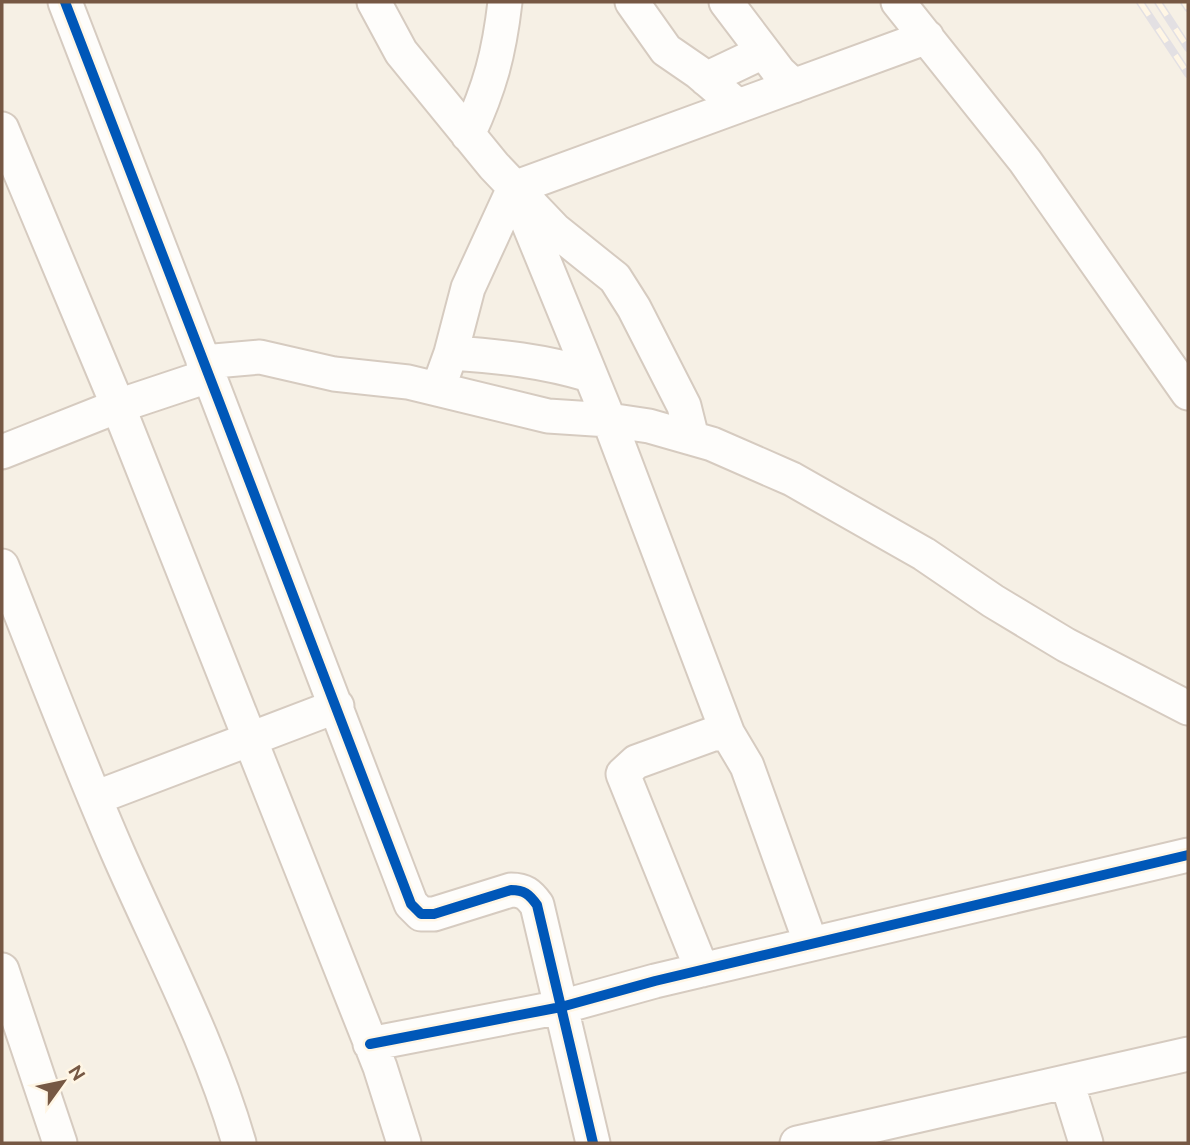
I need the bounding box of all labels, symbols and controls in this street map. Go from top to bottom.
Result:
north arrow [28,1047,98,1117]
text: N [64,1061,90,1085]

